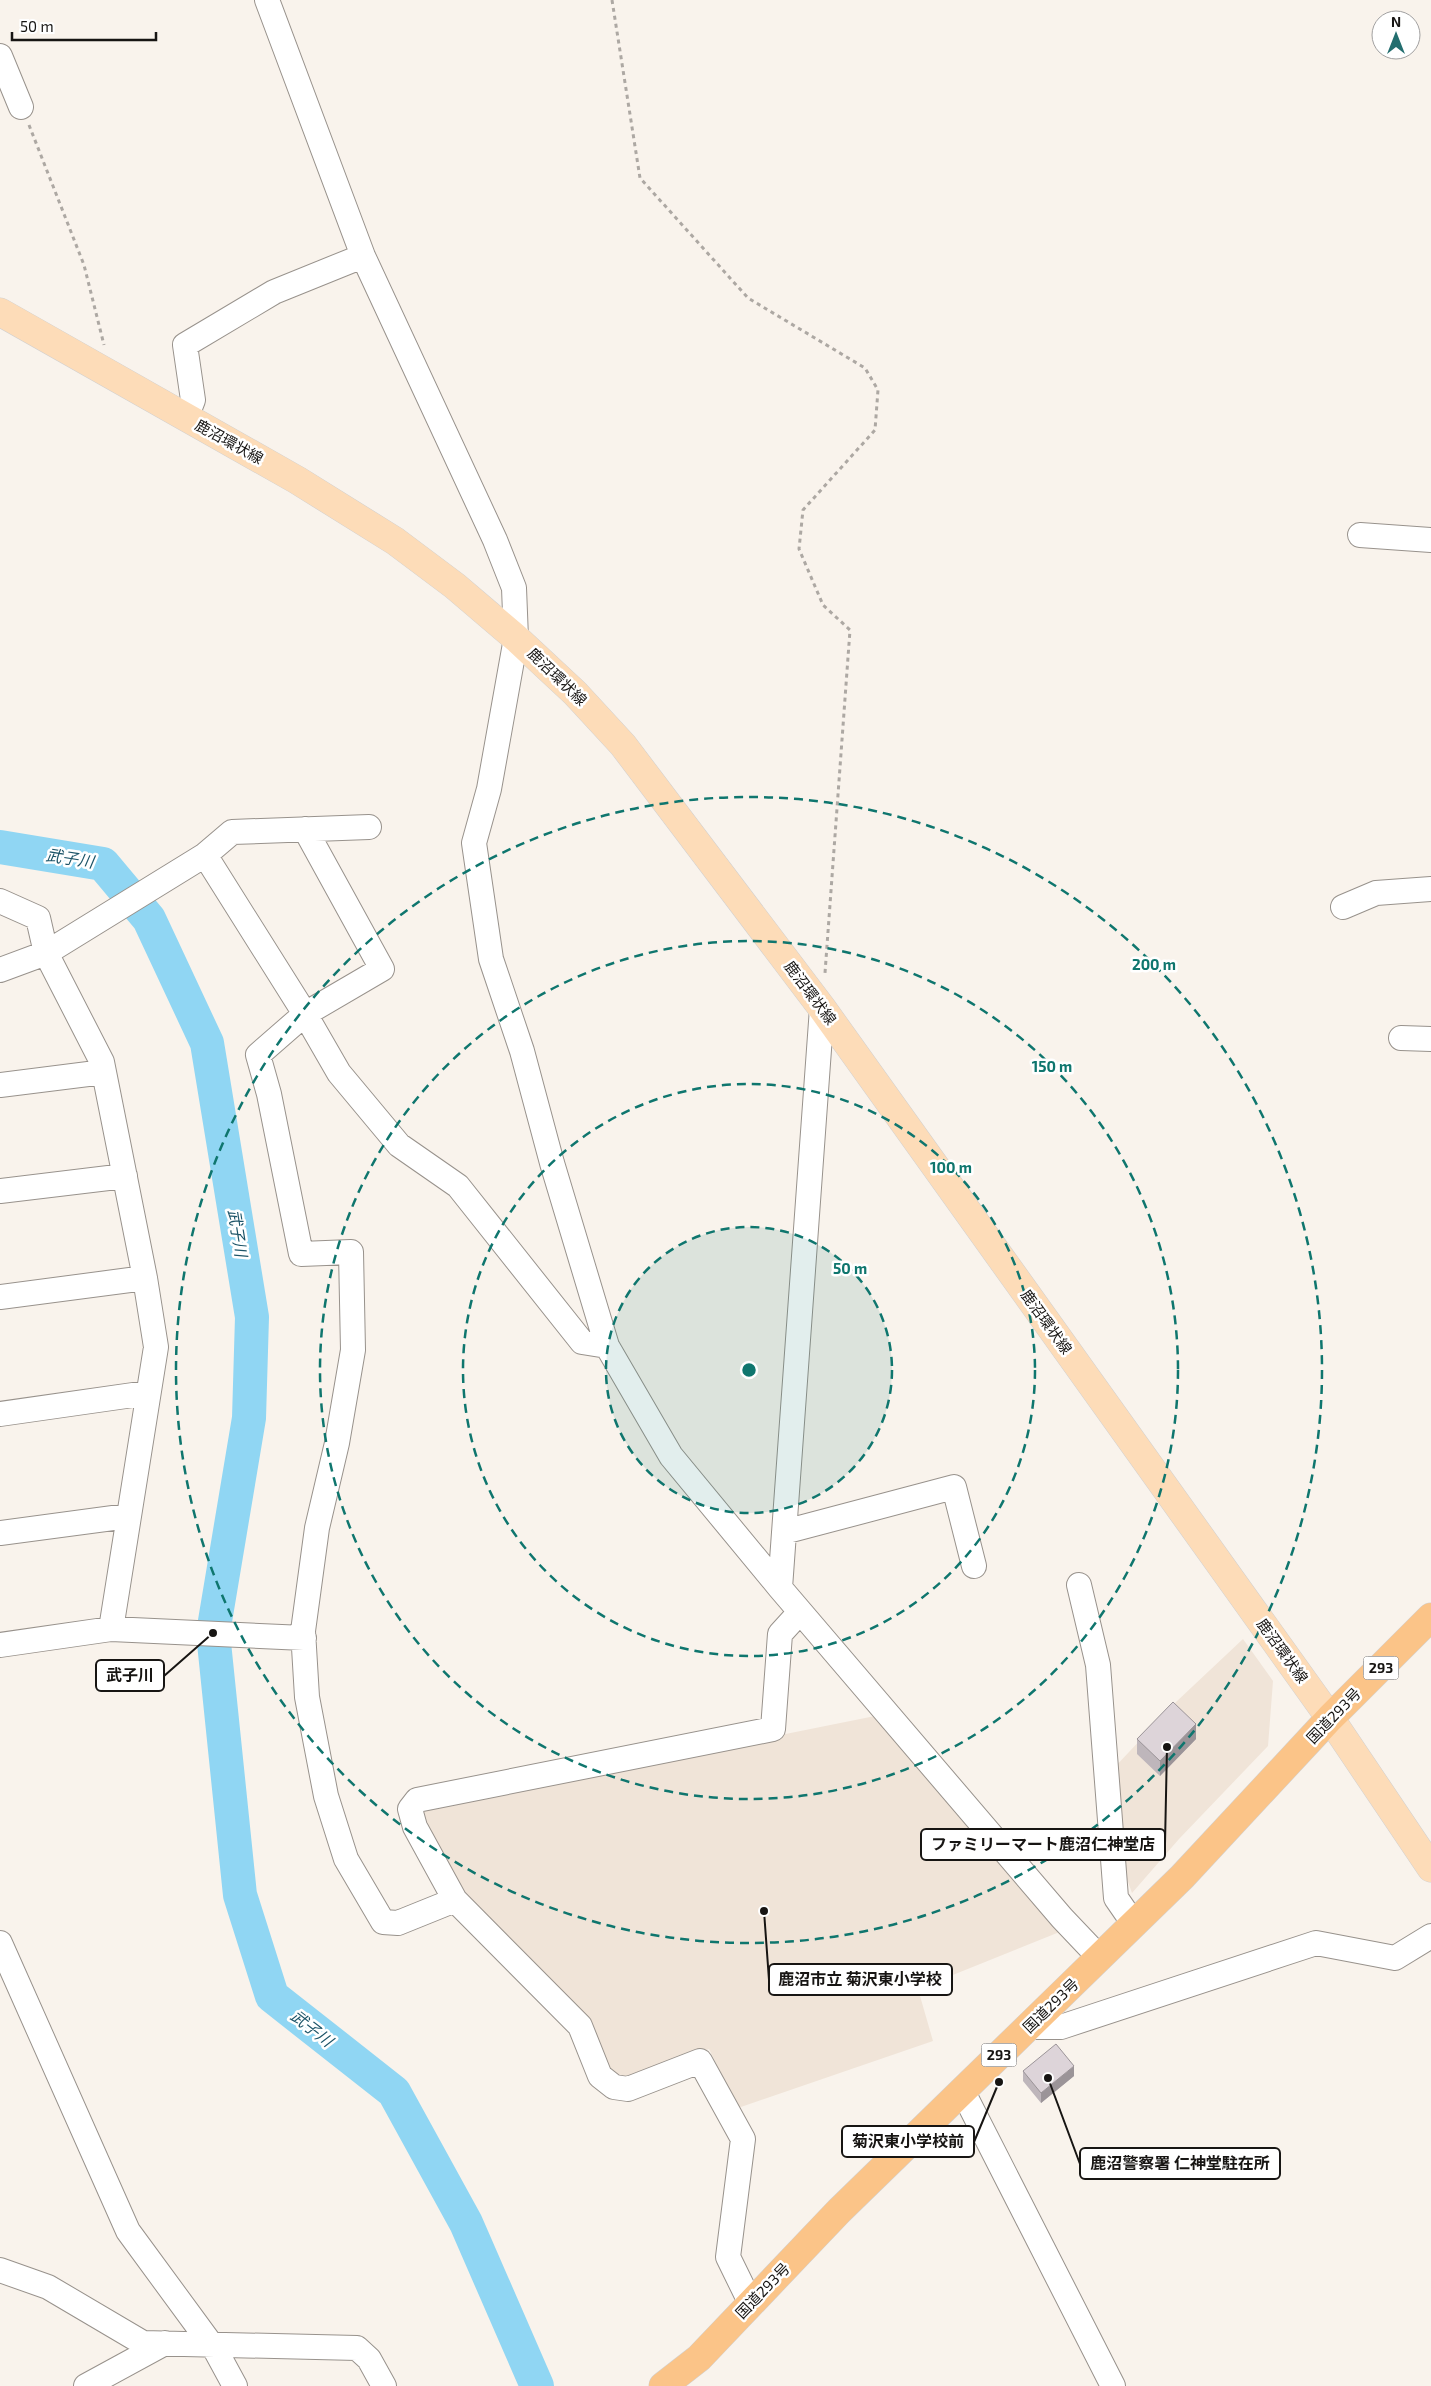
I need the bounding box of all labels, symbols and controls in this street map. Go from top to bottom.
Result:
scale bar [12,10,156,42]
north arrow [1371,10,1421,60]
text: N [1391,13,1401,30]
text: 50 m [20,17,54,35]
street label: 鹿沼環状線 [192,415,267,467]
street label: 鹿沼環状線 [524,644,591,709]
water label: 武子川 [45,844,97,871]
text: 200 m [1132,955,1176,973]
street label: 鹿沼環状線 [781,957,841,1028]
text: 150 m [1032,1057,1072,1075]
text: 100 m [930,1158,972,1176]
water label: 武子川 [225,1208,252,1260]
text: 50 m [833,1259,867,1277]
street label: 鹿沼環状線 [1017,1286,1076,1357]
centre of rings [740,1361,758,1379]
street label: 鹿沼環状線 [1253,1615,1312,1686]
road number: 293 [1364,1656,1398,1680]
callout: 武子川 [96,1660,164,1691]
text: 武子川 [106,1665,154,1684]
street label: 国道293号 [1302,1684,1364,1747]
callout: ファミリーマート鹿沼仁神堂店 [921,1829,1165,1860]
text: ファミリーマート鹿沼仁神堂店 [931,1834,1155,1853]
callout: 鹿沼市立 菊沢東小学校 [769,1964,952,1995]
text: 鹿沼市立 菊沢東小学校 [778,1969,942,1988]
street label: 国道293号 [1019,1974,1082,2036]
water label: 武子川 [288,2005,339,2051]
road number: 293 [982,2044,1016,2066]
callout: 菊沢東小学校前 [842,2126,974,2157]
text: 菊沢東小学校前 [852,2131,964,2150]
callout: 鹿沼警察署 仁神堂駐在所 [1080,2148,1280,2179]
text: 鹿沼警察署 仁神堂駐在所 [1090,2153,1270,2172]
street label: 国道293号 [731,2259,793,2322]

